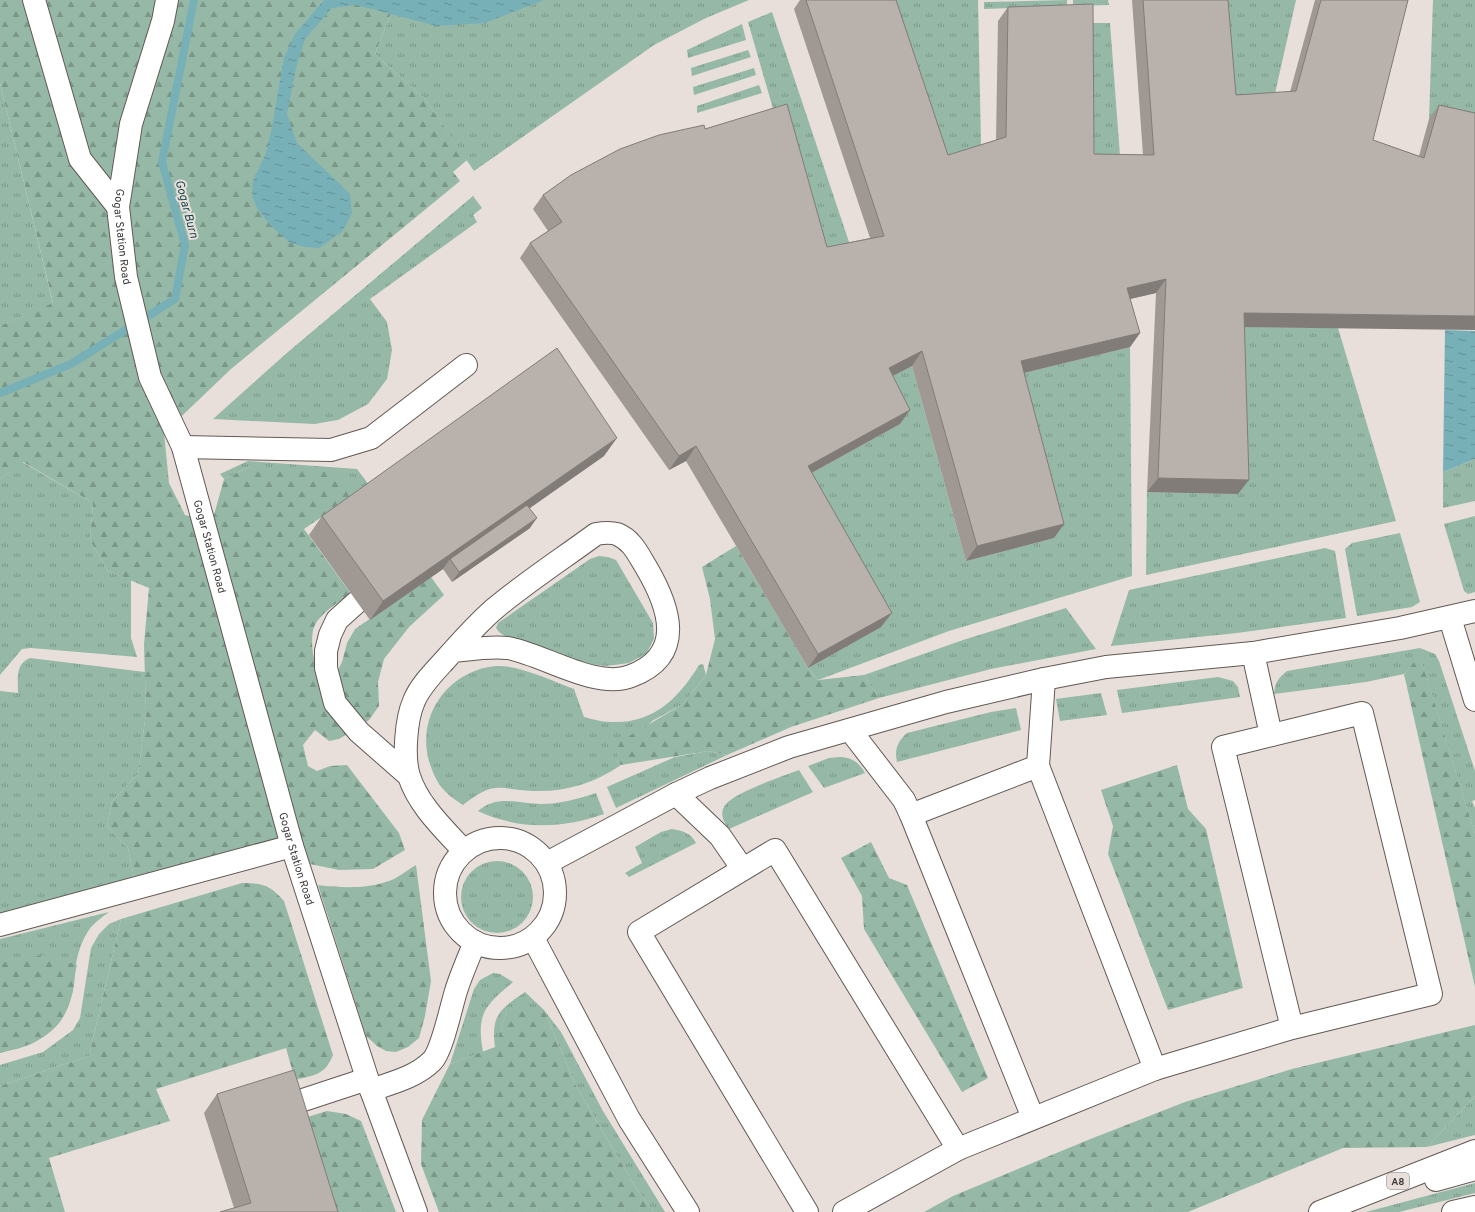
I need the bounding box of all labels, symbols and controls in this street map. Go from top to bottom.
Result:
water label: Gogar Burn [171,178,202,241]
street label: Gogar Station Road [110,188,134,286]
street label: Gogar Station Road [190,498,229,595]
street label: Gogar Station Road [275,811,317,907]
road number: A8 [1387,1173,1409,1189]

